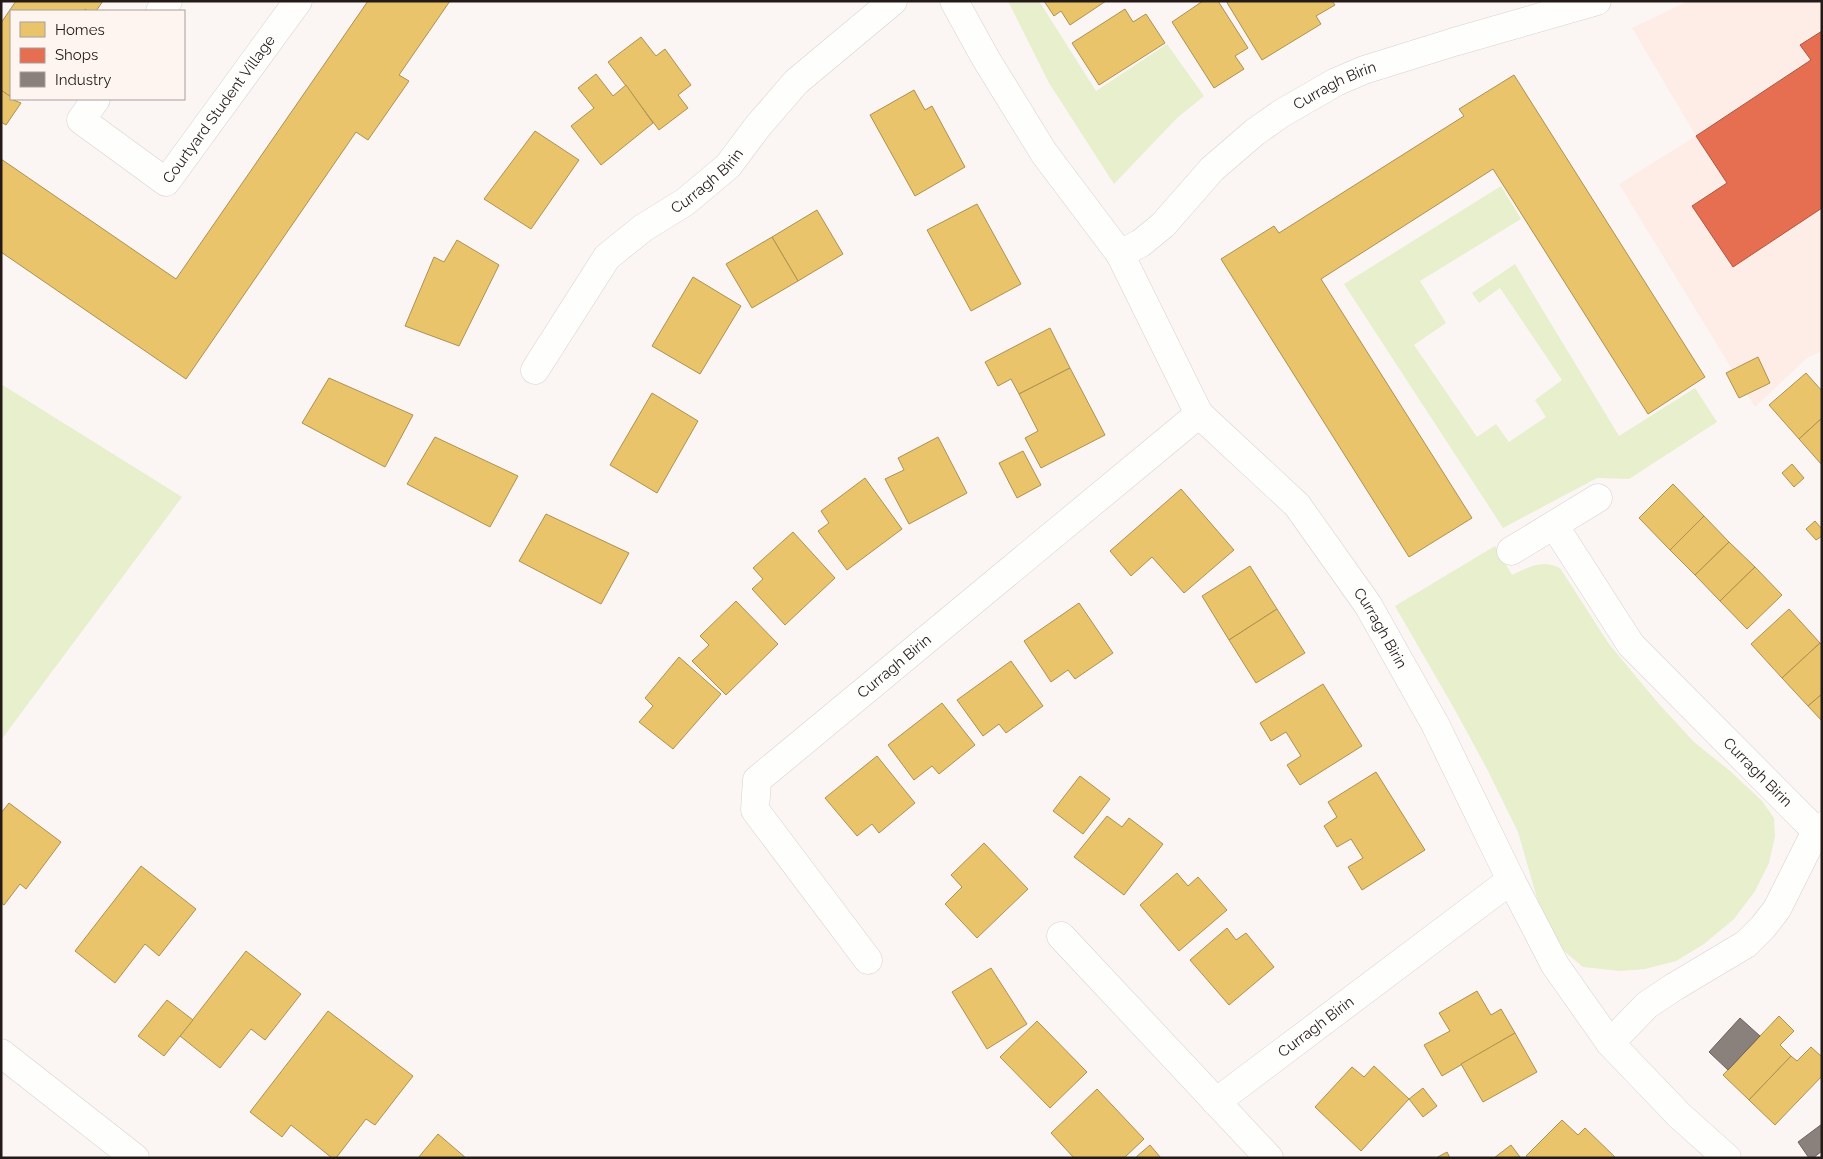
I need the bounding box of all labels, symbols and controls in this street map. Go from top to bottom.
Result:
legend [10,10,185,100]
text: Homes [55,21,105,39]
street label: Courtyard Student Village [159,32,279,187]
text: Shops [55,46,98,64]
street label: Curragh Birin [1290,58,1378,114]
text: Industry [55,71,111,89]
street label: Curragh Birin [668,145,747,217]
street label: Curragh Birin [1350,584,1411,672]
street label: Curragh Birin [854,631,935,702]
street label: Curragh Birin [1719,734,1796,811]
street label: Curragh Birin [1274,992,1357,1061]

